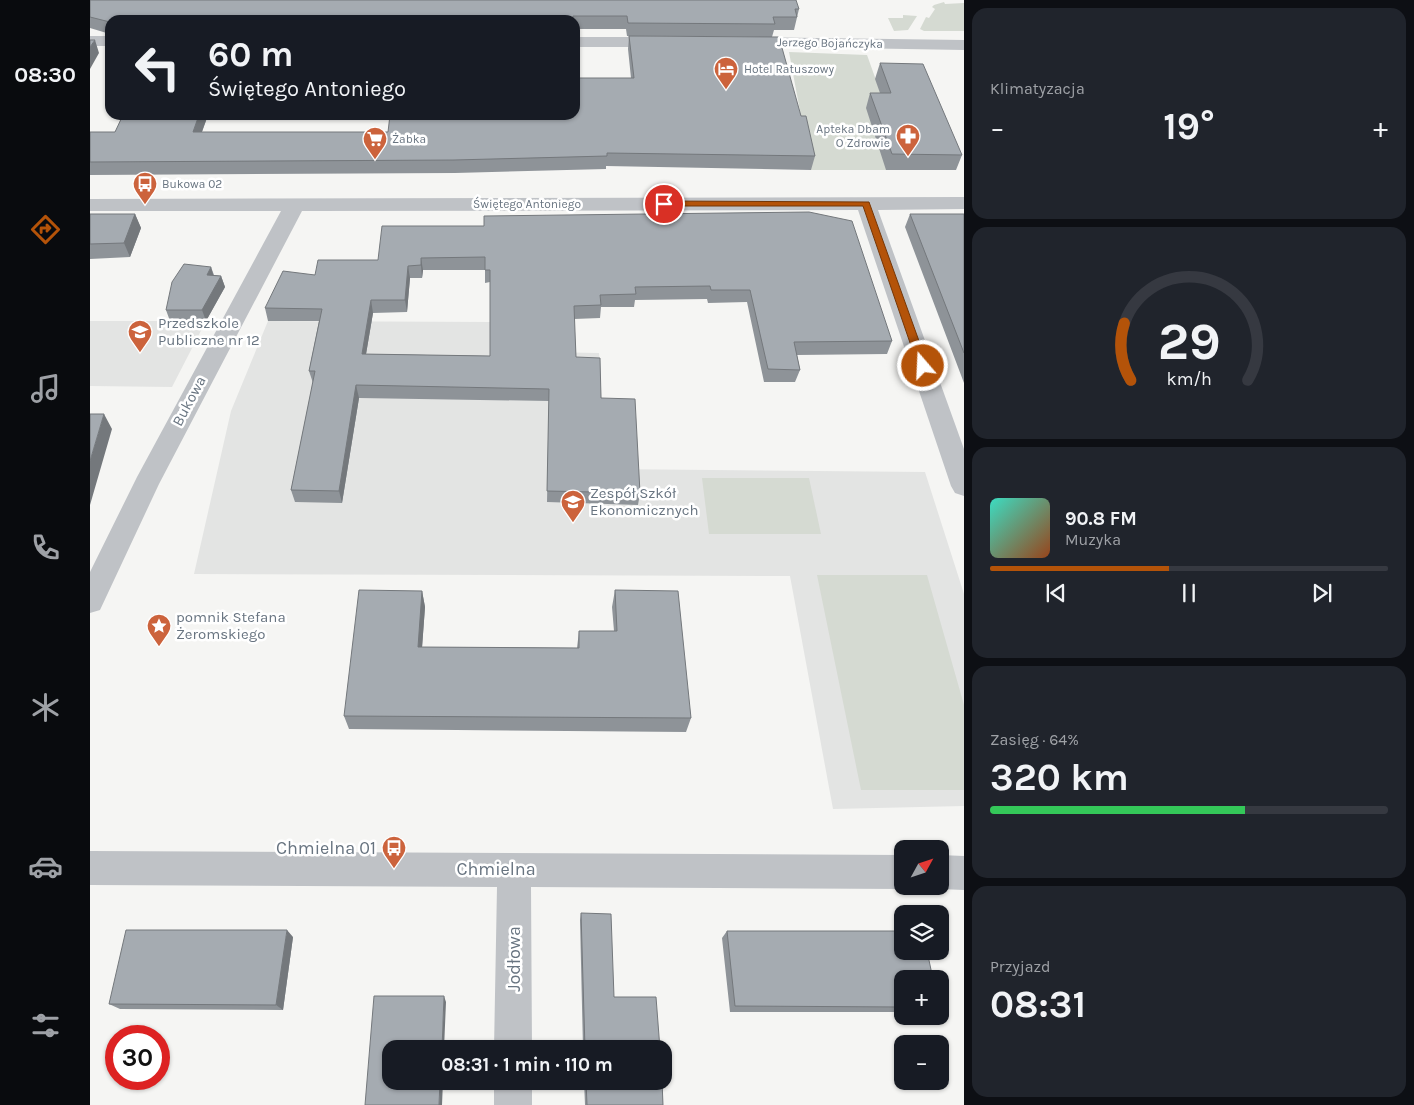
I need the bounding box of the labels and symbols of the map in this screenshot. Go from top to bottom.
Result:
street label: Jerzego Bojańczyka [777,35,883,51]
hotel icon: Hotel Ratuszowy [713,56,739,90]
place label: Hotel Ratuszowy [744,62,834,76]
place label: Apteka Dbam O Zdrowie [816,122,890,150]
pharmacy icon: Apteka Dbam O Zdrowie [895,123,921,157]
supermarket icon: Żabka [362,126,388,160]
place label: Żabka [392,132,426,146]
bus stop icon: Bukowa 02 [132,171,158,205]
place label: Bukowa 02 [162,177,222,191]
pin [643,183,685,225]
street label: Świętego Antoniego [473,196,581,211]
place label: Przedszkole Publiczne nr 12 [158,314,260,349]
school or university icon: Przedszkole Publiczne nr 12 [127,319,153,353]
position arrow [896,339,948,391]
street label: Bukowa [168,373,210,429]
place label: Zespół Szkół Ekonomicznych [590,484,699,519]
school or university icon: Zespół Szkół Ekonomicznych [560,489,586,523]
place label: pomnik Stefana Żeromskiego [176,608,286,643]
place icon: pomnik Stefana Żeromskiego [146,613,172,647]
bus stop icon: Chmielna 01 [381,835,407,869]
place label: Chmielna 01 [276,837,376,859]
north arrow [894,840,949,895]
street label: Chmielna [456,858,536,880]
street label: Jodłowa [503,926,525,992]
speed limit sign: 30 [105,1025,170,1090]

